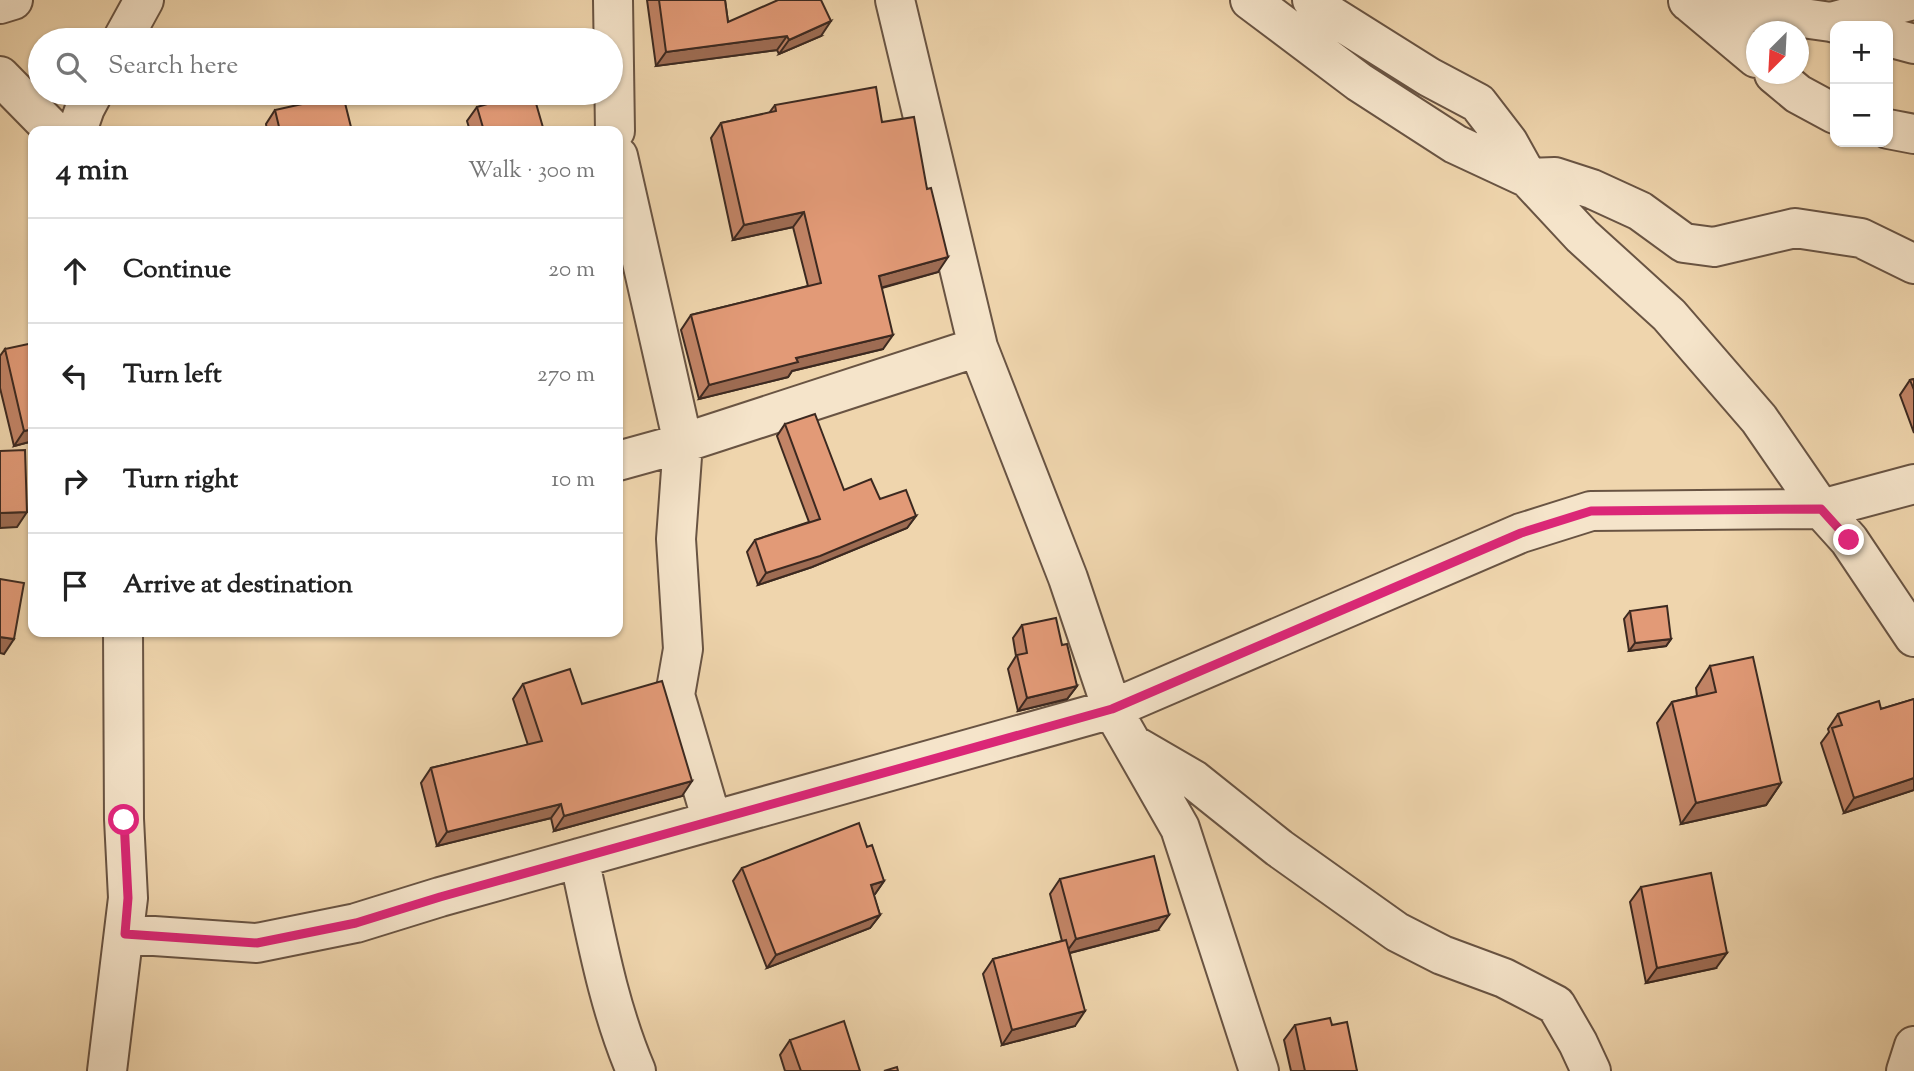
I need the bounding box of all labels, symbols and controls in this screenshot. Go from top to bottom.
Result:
north arrow [1746,21,1809,84]
map controls [1830,21,1893,147]
button: + [1830,21,1893,84]
search box [28,28,623,105]
icon: search [52,48,90,86]
text: Search here [108,48,238,85]
button: − [1830,84,1893,147]
text: 4 min [56,150,129,193]
text: Walk · 300 m [468,155,595,188]
icon: ahead [56,252,94,290]
text: Continue [123,252,231,289]
text: 20 m [548,254,595,287]
icon: left [56,357,94,395]
text: Turn left [123,357,222,394]
text: 270 m [537,359,595,392]
icon: right [56,462,94,500]
text: Turn right [123,462,238,499]
text: 10 m [551,464,595,497]
route end [1833,524,1864,555]
icon: arrive [56,567,94,605]
text: Arrive at destination [123,567,353,604]
route start [108,804,139,835]

